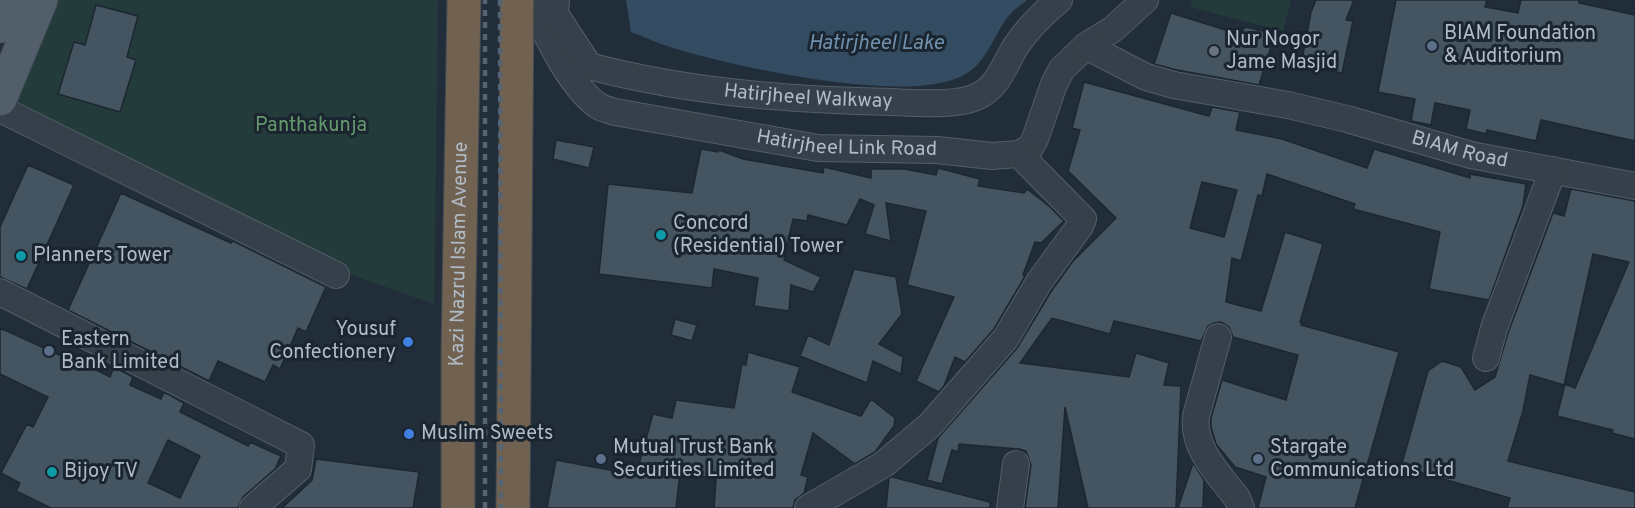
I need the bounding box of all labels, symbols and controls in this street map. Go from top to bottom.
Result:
place label: BIAM Foundation & Auditorium [1444,21,1596,70]
place label: Nur Nogor Jame Masjid [1226,27,1337,76]
water label: Hatirjheel Lake [808,30,945,57]
marker: BIAM Foundation & Auditorium [1425,39,1439,53]
marker: Nur Nogor Jame Masjid [1207,44,1221,58]
street label: Hatirjheel Walkway [722,78,893,115]
park label: Panthakunja [255,113,367,139]
street label: Hatirjheel Link Road [754,124,937,163]
street label: BIAM Road [1408,125,1510,175]
street label: Kazi Nazrul Islam Avenue [445,141,475,366]
place label: Concord (Residential) Tower [673,211,843,260]
marker: Concord (Residential) Tower [654,228,668,242]
place label: Planners Tower [33,243,170,269]
marker: Planners Tower [14,249,28,263]
place label: Yousuf Confectionery [269,317,396,366]
place label: Eastern Bank Limited [61,327,180,376]
marker: Yousuf Confectionery [401,335,415,349]
marker: Eastern Bank Limited [42,344,56,358]
place label: Muslim Sweets [421,421,554,447]
marker: Muslim Sweets [402,427,416,441]
place label: Mutual Trust Bank Securities Limited [613,435,775,484]
place label: Stargate Communications Ltd [1270,435,1454,484]
marker: Mutual Trust Bank Securities Limited [594,452,608,466]
marker: Stargate Communications Ltd [1251,452,1265,466]
place label: Bijoy TV [64,459,138,485]
marker: Bijoy TV [45,465,59,479]

